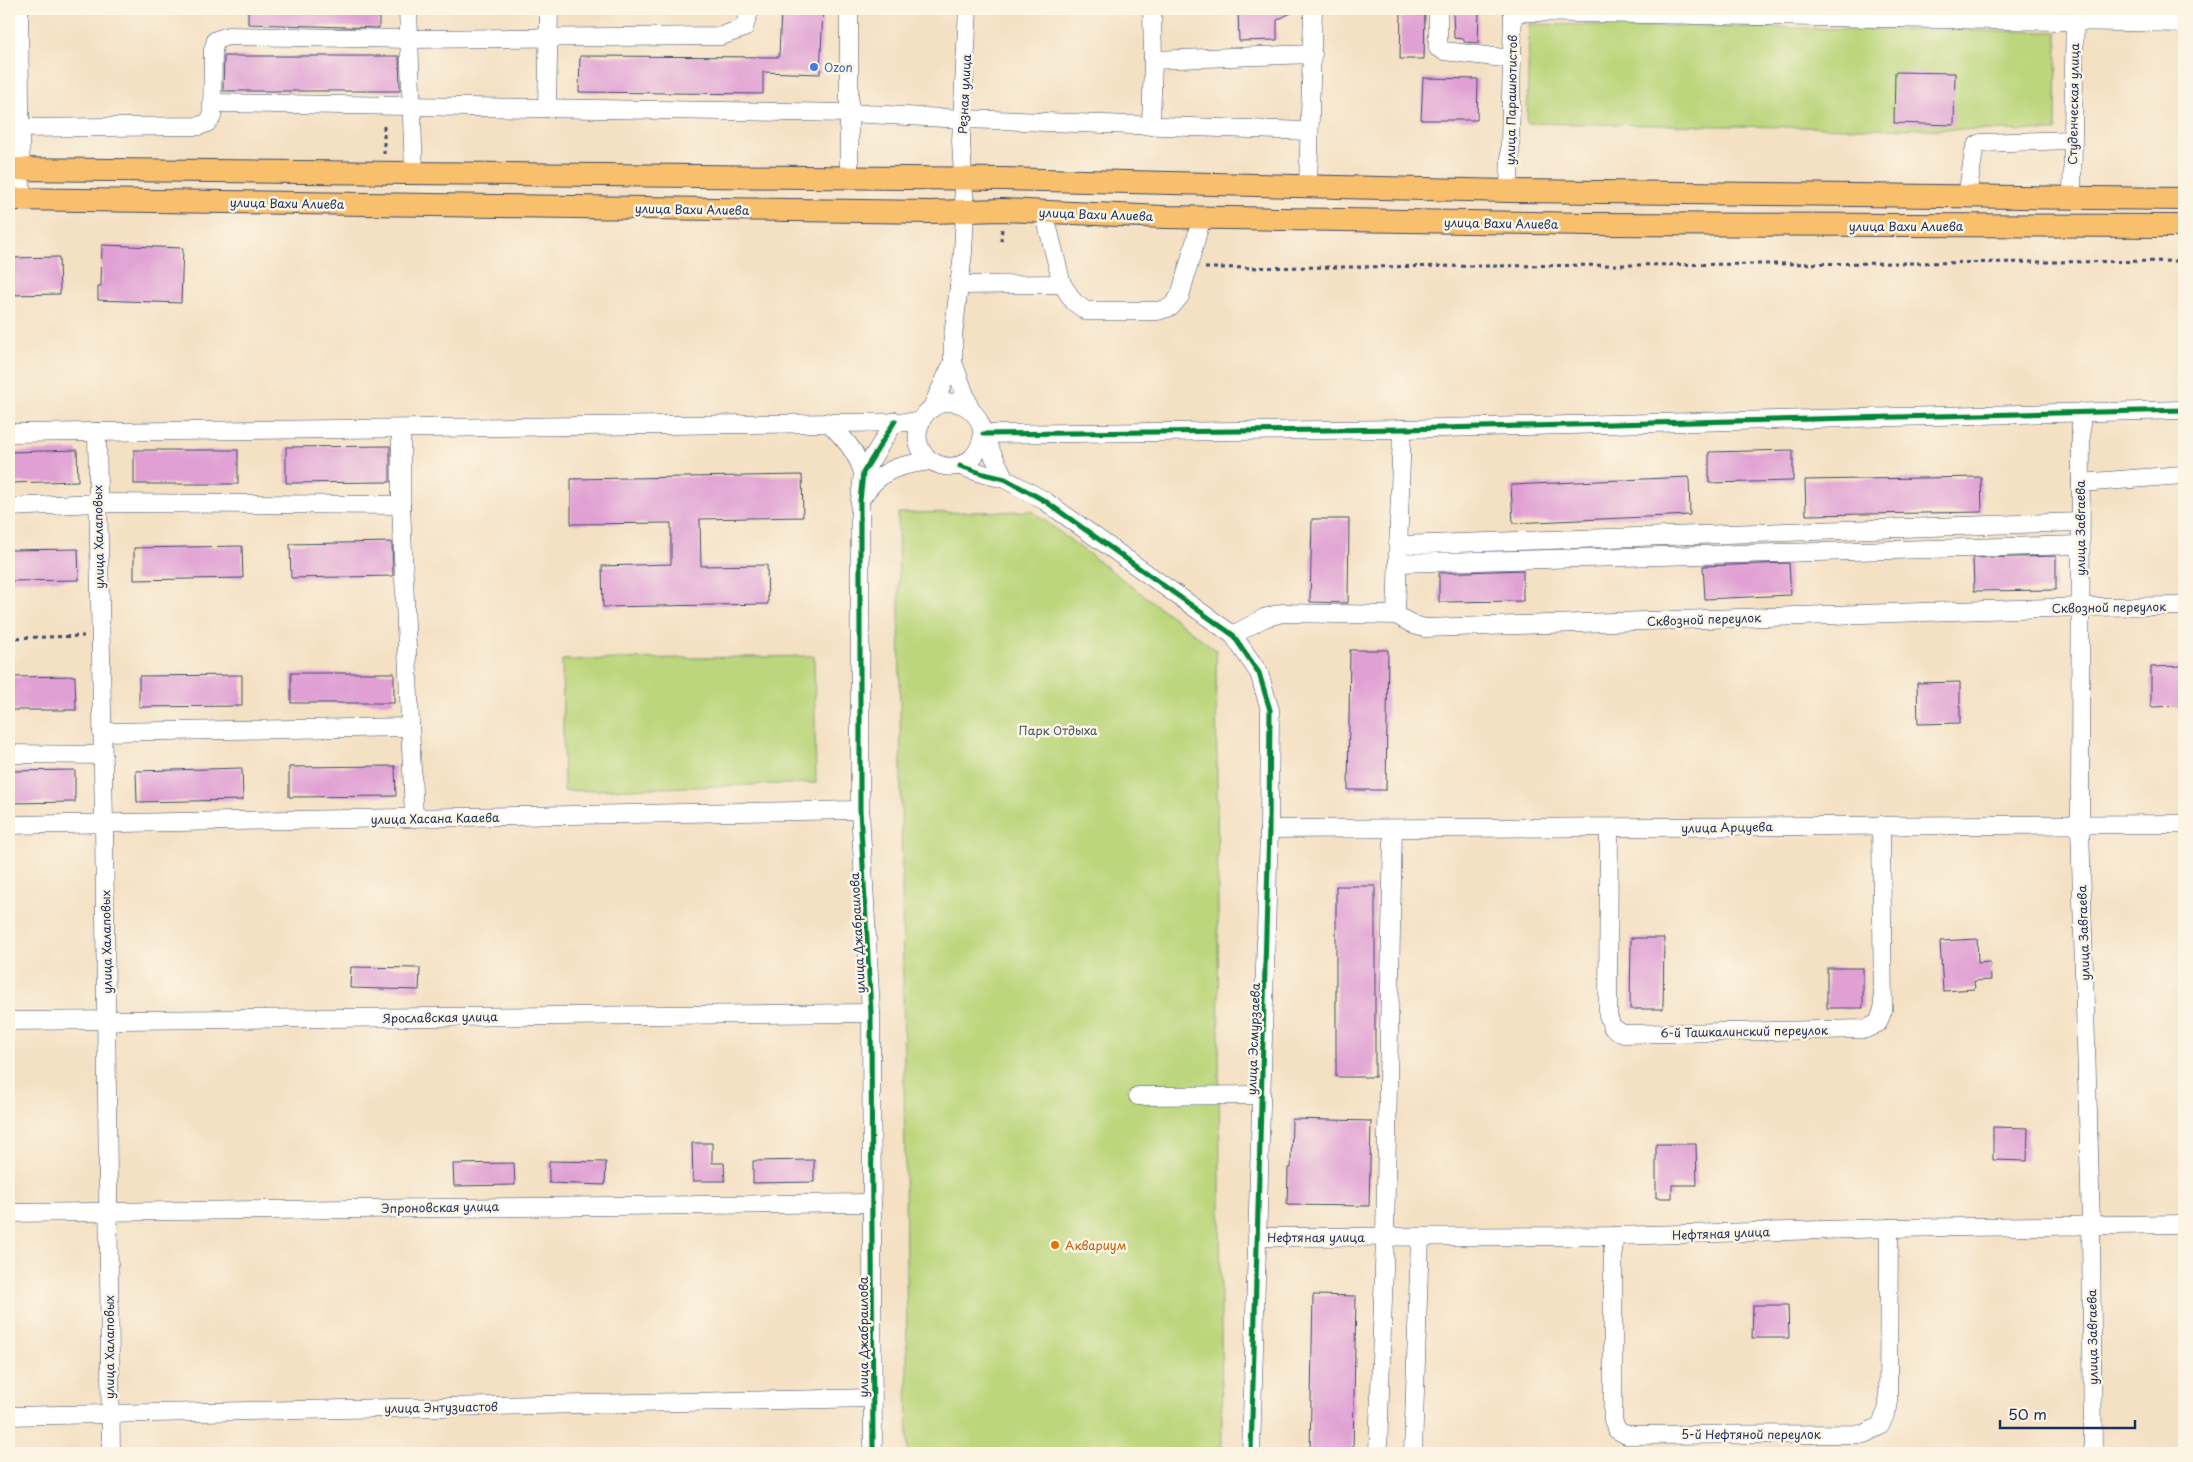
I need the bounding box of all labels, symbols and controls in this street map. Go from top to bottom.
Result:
street label: улица Парашютистов [1501,35,1521,165]
street label: Студенческая улица [2063,43,2083,165]
street label: Резная улица [953,53,975,134]
place label: Ozon [824,58,853,76]
marker: Ozon [808,61,820,73]
street label: улица Вахи Алиева [230,193,345,213]
street label: улица Вахи Алиева [635,199,750,219]
street label: улица Вахи Алиева [1038,203,1154,225]
street label: улица Вахи Алиева [1444,213,1559,233]
street label: улица Вахи Алиева [1849,217,1964,235]
street label: улица Завгаева [2071,480,2089,576]
street label: улица Халаповых [88,485,108,589]
street label: Сквозной переулок [2052,597,2167,617]
street label: Сквозной переулок [1646,608,1762,630]
park label: Парк Отдыха [1019,721,1098,739]
street label: улица Хасана Кааева [370,808,500,828]
street label: улица Арцуева [1681,817,1773,837]
street label: улица Джабраилова [845,872,869,994]
street label: улица Завгаева [2072,884,2094,981]
street label: улица Халаповых [96,890,116,994]
street label: улица Эсмурзаева [1242,982,1264,1095]
street label: Ярославская улица [381,1007,498,1027]
street label: 6-й Ташкалинский переулок [1660,1021,1829,1041]
street label: Эпроновская улица [381,1197,500,1217]
street label: Нефтяная улица [1672,1222,1771,1244]
street label: Нефтяная улица [1267,1228,1365,1246]
place label: Аквариум [1065,1236,1126,1254]
marker: Аквариум [1049,1239,1061,1251]
street label: улица Джабраилова [854,1276,872,1398]
street label: улица Завгаева [2082,1289,2102,1385]
street label: улица Халаповых [100,1295,118,1399]
street label: улица Энтузиастов [384,1397,498,1417]
scale bar [2000,1397,2136,1429]
text: 50 m [2008,1402,2047,1425]
street label: 5-й Нефтяной переулок [1681,1425,1822,1443]

